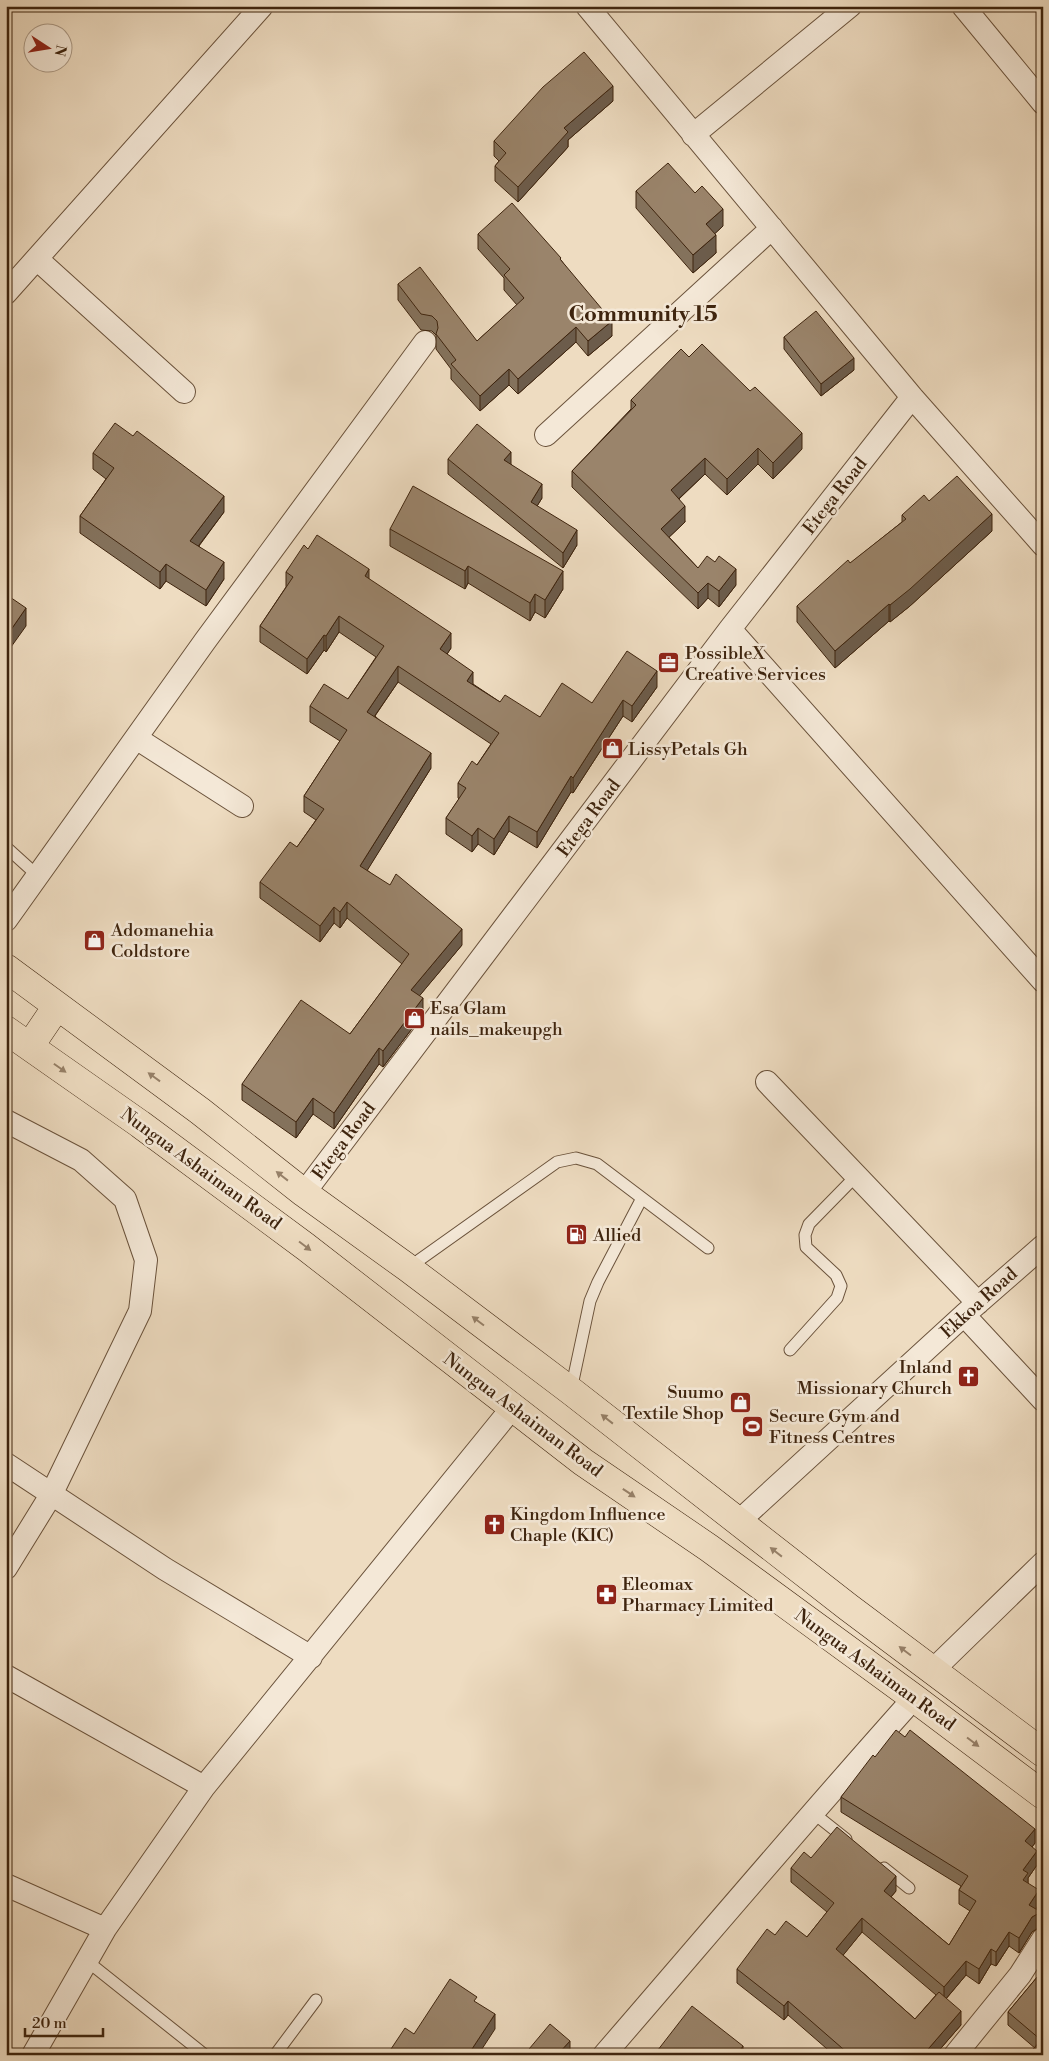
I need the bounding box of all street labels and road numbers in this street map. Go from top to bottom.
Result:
street label: Etega Road [798,452,873,539]
street label: Etega Road [552,774,626,862]
street label: Etega Road [307,1097,381,1185]
street label: Nungua Ashaiman Road [116,1103,287,1236]
street label: Ekkoa Road [936,1262,1023,1344]
street label: Nungua Ashaiman Road [439,1348,608,1483]
street label: Nungua Ashaiman Road [790,1604,961,1737]

